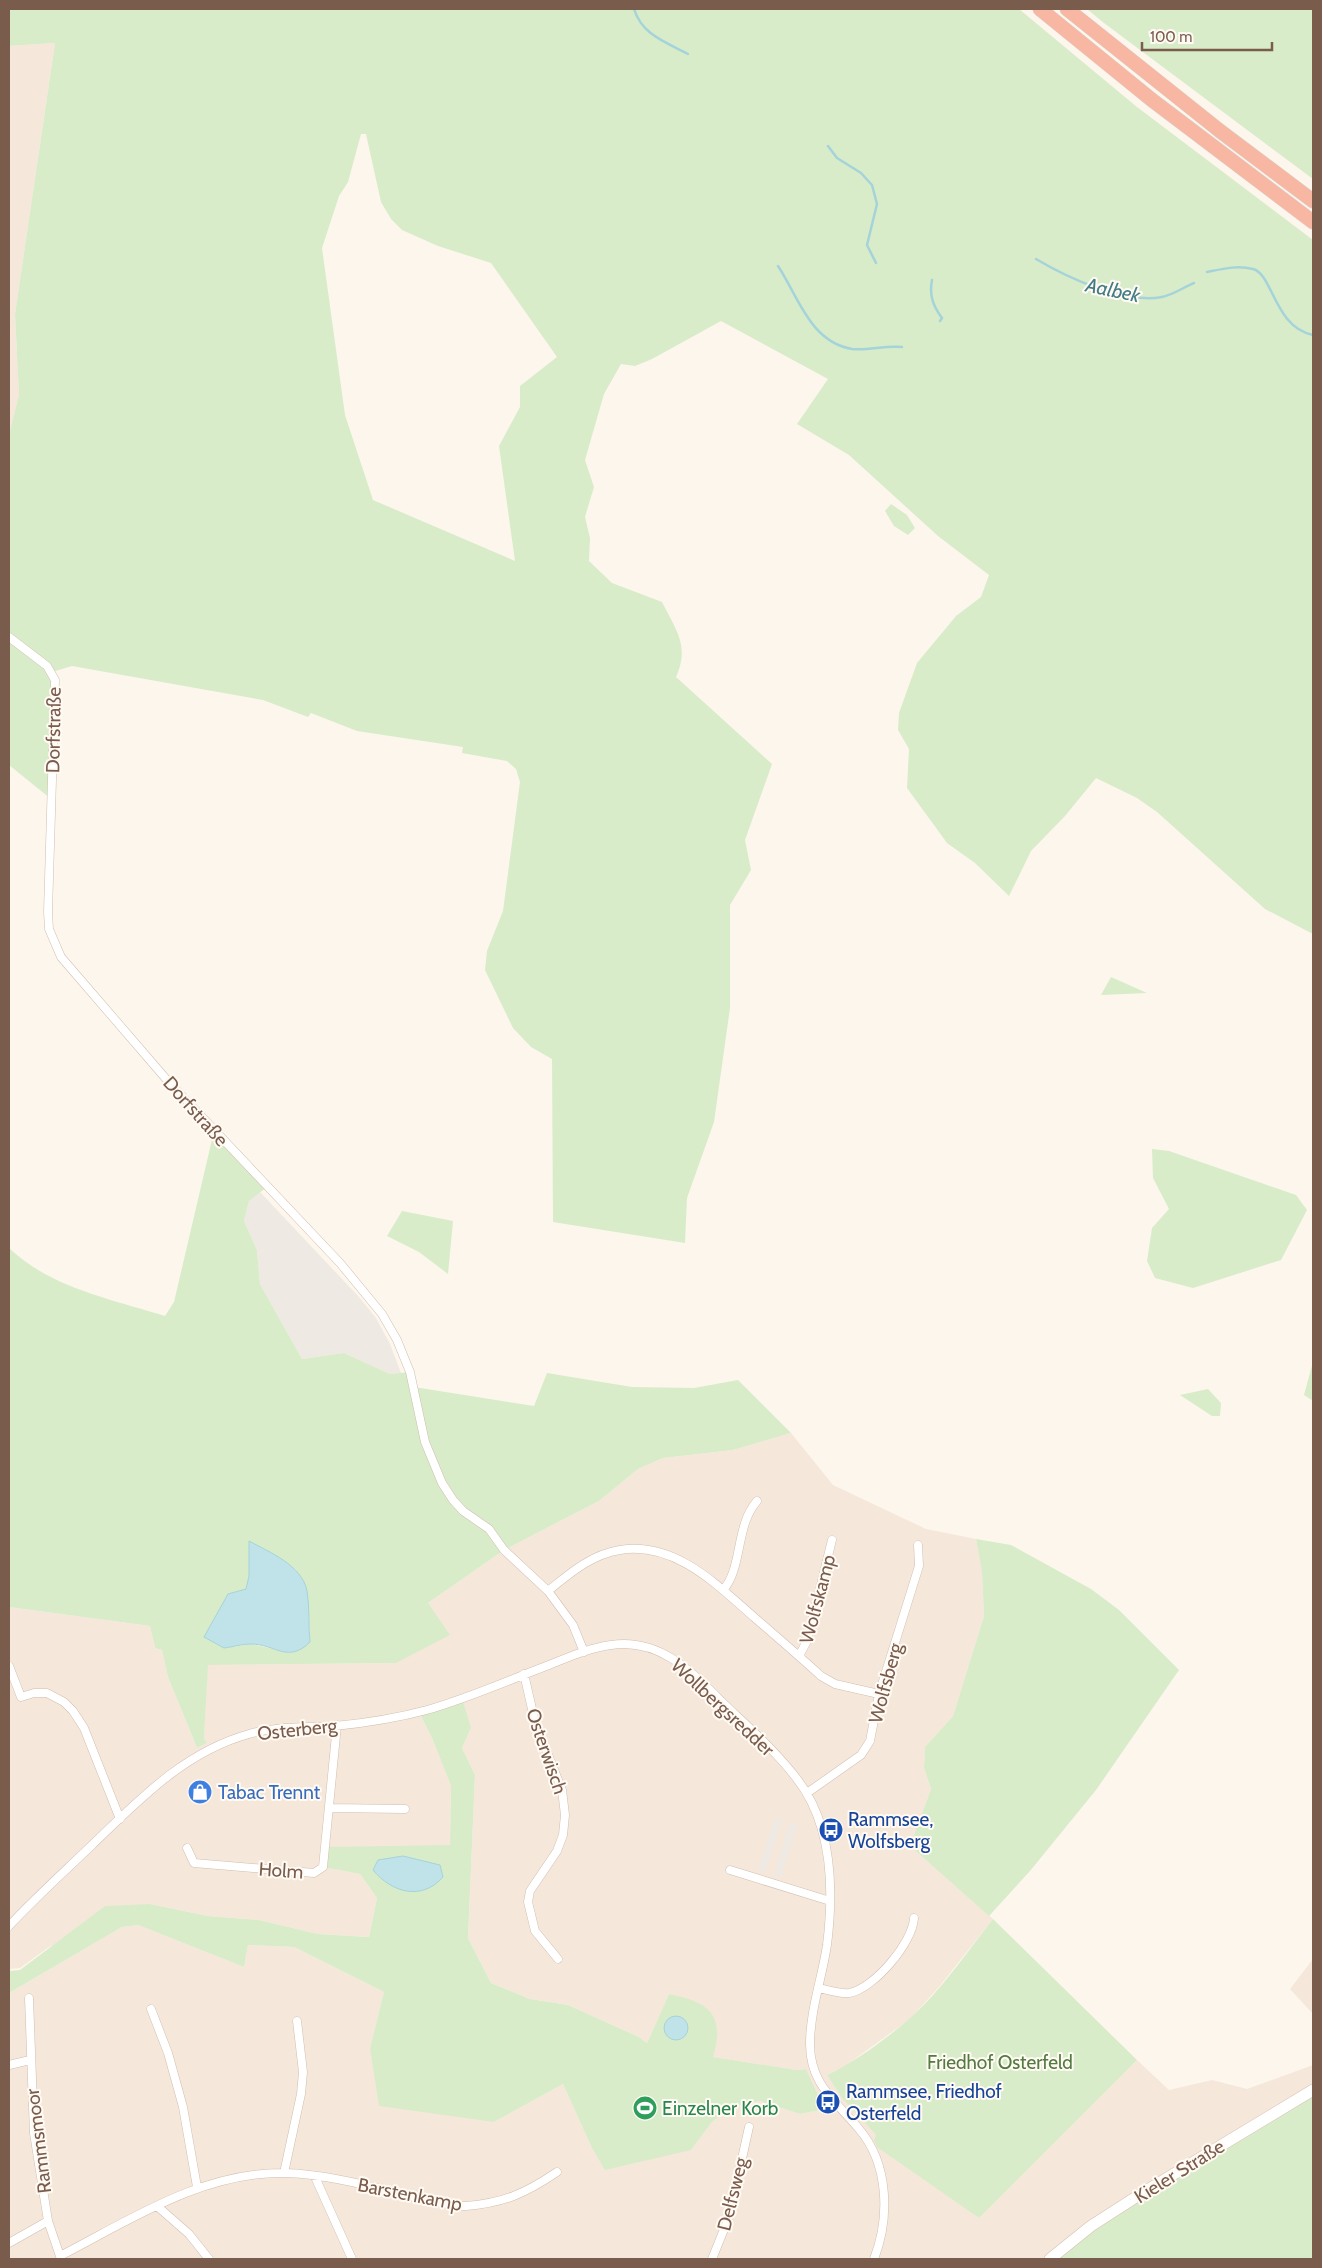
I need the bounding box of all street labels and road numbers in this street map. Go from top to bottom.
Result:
street label: Dorfstraße [41,686,66,773]
street label: Dorfstraße [158,1072,233,1151]
street label: Wolfskamp [795,1552,840,1646]
street label: Wolfsberg [864,1640,907,1726]
street label: Wollbergsredder [666,1654,779,1761]
street label: Osterwisch [521,1705,572,1797]
street label: Osterberg [256,1714,339,1745]
street label: Holm [258,1857,304,1884]
street label: Rammsmoor [21,2087,56,2195]
street label: Kieler Straße [1130,2134,1229,2208]
street label: Delfsweg [712,2154,753,2233]
street label: Barstenkamp [356,2173,464,2216]

